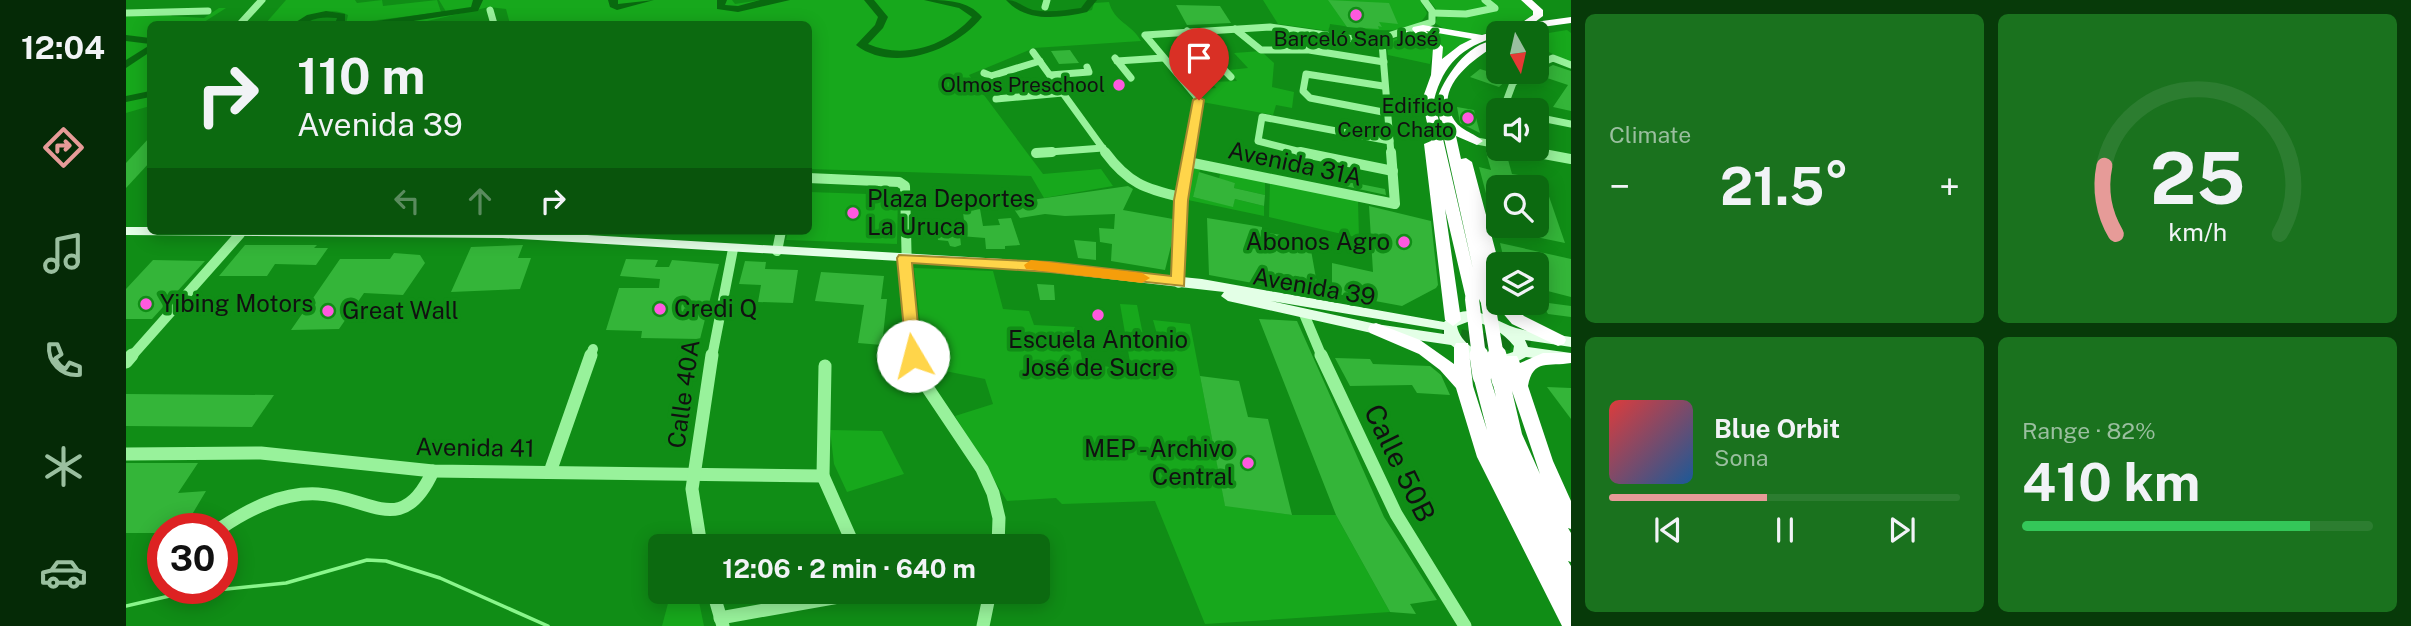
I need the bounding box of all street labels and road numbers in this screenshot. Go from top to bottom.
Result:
street label: Avenida 31A [1226,135,1365,191]
street label: Avenida 39 [1251,261,1378,311]
street label: Calle 40A [662,338,704,450]
street label: Calle 50B [1358,399,1443,527]
street label: Avenida 41 [415,432,535,462]

